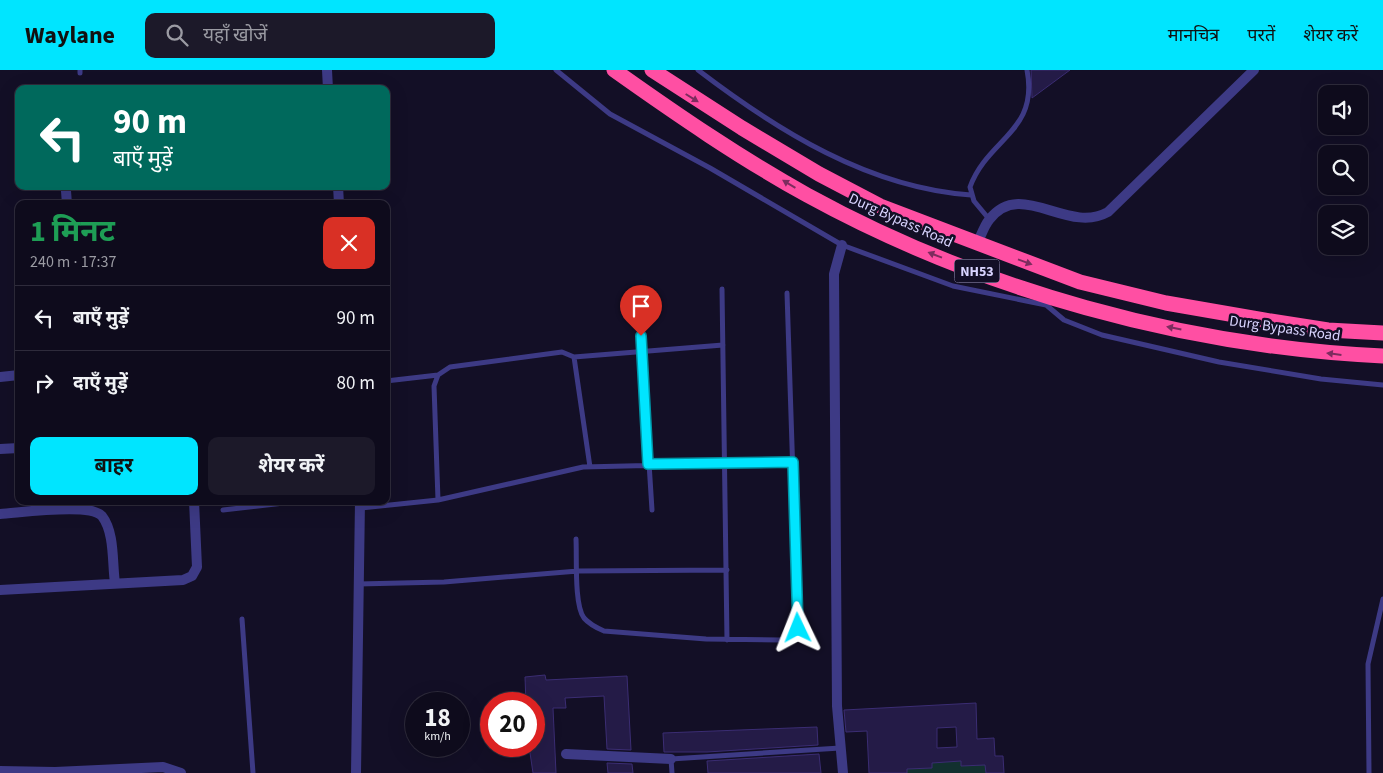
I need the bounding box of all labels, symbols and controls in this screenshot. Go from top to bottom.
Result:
search box [145,13,495,58]
text: Waylane [25,18,115,53]
icon: search [163,21,191,49]
text: यहाँ खोजें [203,22,267,49]
text: मानचित्र [1168,23,1219,48]
text: परतें [1247,23,1275,48]
text: शेयर करें [1303,23,1358,48]
map controls [1318,85,1368,255]
button: sound [1318,85,1368,135]
one-way arrow [686,93,699,102]
text: 90 m [113,97,187,147]
icon: left [30,105,95,170]
text: बाएँ मुड़ें [113,143,173,175]
button: search [1318,145,1368,195]
one-way arrow [783,180,796,189]
street label: Durg Bypass Road [845,188,956,253]
button: layers [1318,205,1368,255]
text: 1 मिनट [30,210,115,253]
button: close [323,217,375,269]
text: 240 m · 17:37 [30,251,117,273]
one-way arrow [927,251,942,259]
one-way arrow [1018,259,1033,266]
road number: NH53 [954,260,1000,282]
pin [620,285,662,336]
icon: arrive [627,292,655,320]
icon: left [30,304,58,332]
text: बाएँ मुड़ें [73,305,129,332]
text: 90 m [337,305,375,332]
street label: Durg Bypass Road [1228,310,1342,347]
one-way arrow [1166,324,1182,332]
one-way arrow [1326,350,1342,358]
icon: right [30,369,58,397]
text: दाएँ मुड़ें [73,370,128,397]
text: 80 m [337,370,375,397]
button: बाहर [30,437,198,495]
button: शेयर करें [208,437,375,495]
position arrow [771,601,823,653]
speed limit sign: 20 [480,692,545,757]
text: 18 [424,700,451,736]
text: km/h [424,728,451,745]

